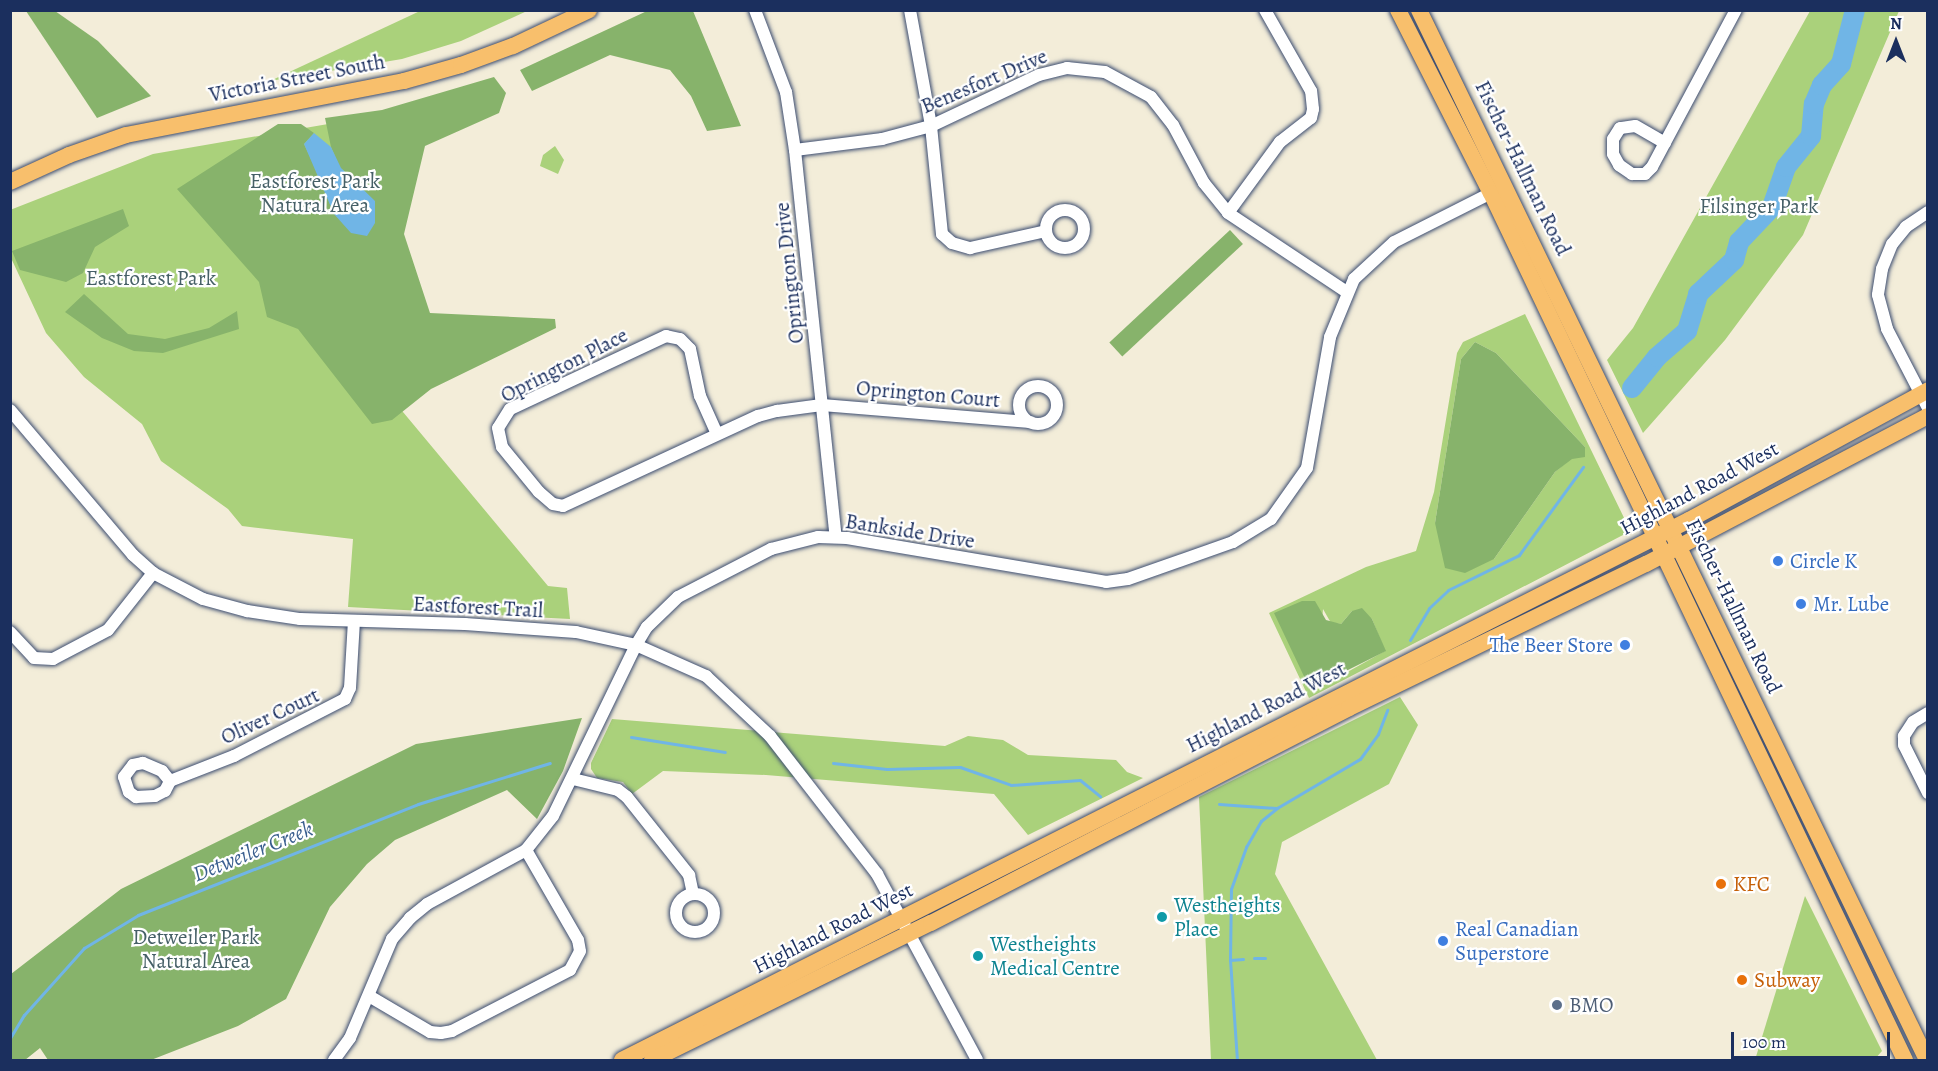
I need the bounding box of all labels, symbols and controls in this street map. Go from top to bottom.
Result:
north arrow [1866,12,1926,72]
text: N [1890,13,1902,35]
street label: Benesfort Drive [917,43,1051,119]
street label: Victoria Street South [207,49,387,107]
street label: Fischer-Hallman Road [1470,77,1576,259]
park label: Eastforest Park Natural Area [250,168,380,218]
park label: Filsinger Park [1700,193,1818,219]
street label: Oprington Drive [769,201,809,345]
park label: Eastforest Park [86,265,216,291]
street label: Oprington Place [496,322,632,408]
street label: Oprington Court [855,375,1001,413]
street label: Highland Road West [1615,436,1783,540]
street label: Bankside Drive [844,508,976,554]
street label: Fischer-Hallman Road [1681,515,1787,697]
place label: Circle K [1790,548,1857,574]
marker: Circle K [1771,554,1785,568]
street label: Eastforest Trail [412,591,544,623]
place label: Mr. Lube [1813,591,1890,617]
marker: Mr. Lube [1794,597,1808,611]
place label: The Beer Store [1490,632,1613,658]
marker: The Beer Store [1618,638,1632,652]
street label: Highland Road West [1182,656,1350,758]
street label: Oliver Court [217,682,323,750]
water label: Detweiler Creek [189,816,317,888]
place label: KFC [1733,871,1770,897]
street label: Highland Road West [749,877,917,979]
marker: KFC [1714,877,1728,891]
place label: Westheights Place [1174,892,1280,942]
marker: Westheights Place [1155,910,1169,924]
place label: Real Canadian Superstore [1455,916,1578,966]
park label: Detweiler Park Natural Area [132,924,260,974]
place label: Westheights Medical Centre [990,931,1120,981]
marker: Real Canadian Superstore [1436,934,1450,948]
marker: Westheights Medical Centre [971,949,985,963]
place label: Subway [1754,967,1820,993]
marker: Subway [1735,973,1749,987]
place label: BMO [1569,992,1614,1018]
marker: BMO [1550,998,1564,1012]
scale bar [1734,1020,1893,1058]
text: 100 m [1742,1030,1786,1054]

